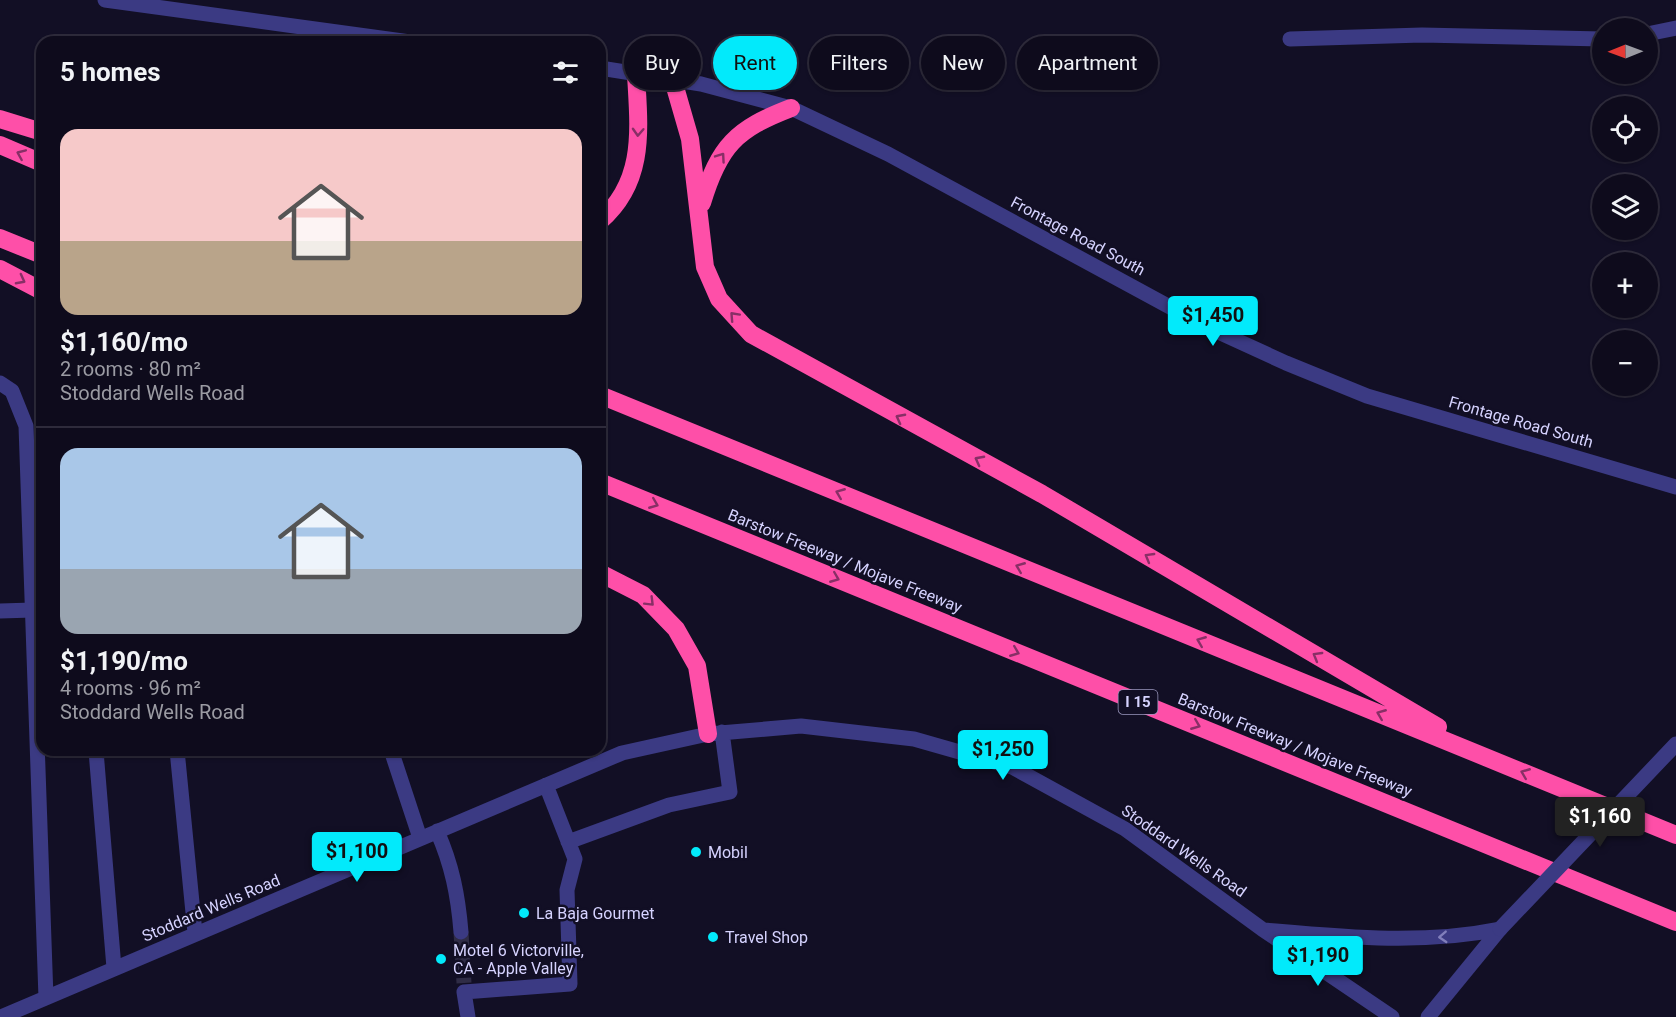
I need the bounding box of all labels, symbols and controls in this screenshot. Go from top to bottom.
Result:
north arrow [1592,18,1658,84]
map controls [1592,18,1658,396]
chip: Buy [624,36,701,90]
chip: Rent [713,36,797,90]
chip: Filters [809,36,909,90]
chip: New [921,36,1005,90]
chip: Apartment [1017,36,1158,90]
icon: filters [549,56,582,89]
text: 5 homes [60,57,161,87]
button: locate [1592,96,1658,162]
one-way arrow [632,128,645,137]
one-way arrow [16,149,27,161]
one-way arrow [714,152,725,163]
icon: home [267,168,375,276]
button: layers [1592,174,1658,240]
street label: Frontage Road South [1008,193,1148,279]
button: + [1592,252,1658,318]
one-way arrow [15,272,26,284]
pin: $1,450 [1164,296,1262,347]
text: $1,450 [1182,303,1244,327]
one-way arrow [730,313,741,323]
text: $1,160/mo [60,327,188,357]
button: − [1592,330,1658,396]
text: 2 rooms · 80 m² [60,357,201,381]
text: Stoddard Wells Road [60,381,245,405]
street label: Frontage Road South [1447,392,1595,452]
one-way arrow [895,414,906,425]
one-way arrow [975,456,986,467]
icon: home [267,487,375,595]
one-way arrow [835,488,846,500]
one-way arrow [648,497,659,509]
street label: Barstow Freeway / Mojave Freeway [725,505,965,617]
one-way arrow [1145,553,1155,564]
one-way arrow [1016,562,1027,574]
one-way arrow [828,571,839,583]
one-way arrow [642,595,653,606]
one-way arrow [1196,635,1206,648]
one-way arrow [1009,645,1020,657]
text: $1,190/mo [60,646,188,676]
one-way arrow [1313,652,1323,663]
text: 4 rooms · 96 m² [60,676,201,700]
street label: Barstow Freeway / Mojave Freeway [1175,689,1415,801]
road number: I 15 [1118,690,1158,714]
text: Stoddard Wells Road [60,700,245,724]
one-way arrow [1377,709,1388,721]
one-way arrow [1189,718,1200,730]
pin: $1,250 [954,730,1052,781]
text: $1,250 [972,737,1034,761]
one-way arrow [1520,768,1531,780]
pin: $1,160 [1551,797,1649,848]
street label: Stoddard Wells Road [1118,801,1250,901]
text: $1,160 [1569,804,1631,828]
pin: $1,100 [308,832,406,883]
text: $1,100 [326,839,388,863]
place label: Mobil [708,843,748,862]
marker: Mobil [689,845,703,859]
street label: Stoddard Wells Road [139,870,283,946]
place label: La Baja Gourmet [536,904,654,923]
marker: La Baja Gourmet [517,906,531,920]
place label: Travel Shop [725,928,808,947]
marker: Travel Shop [706,930,720,944]
one-way arrow [1438,931,1447,944]
pin: $1,190 [1269,936,1367,987]
place label: Motel 6 Victorville, CA - Apple Valley [453,941,584,978]
text: $1,190 [1287,943,1349,967]
marker: Motel 6 Victorville, CA - Apple Valley [434,952,448,966]

